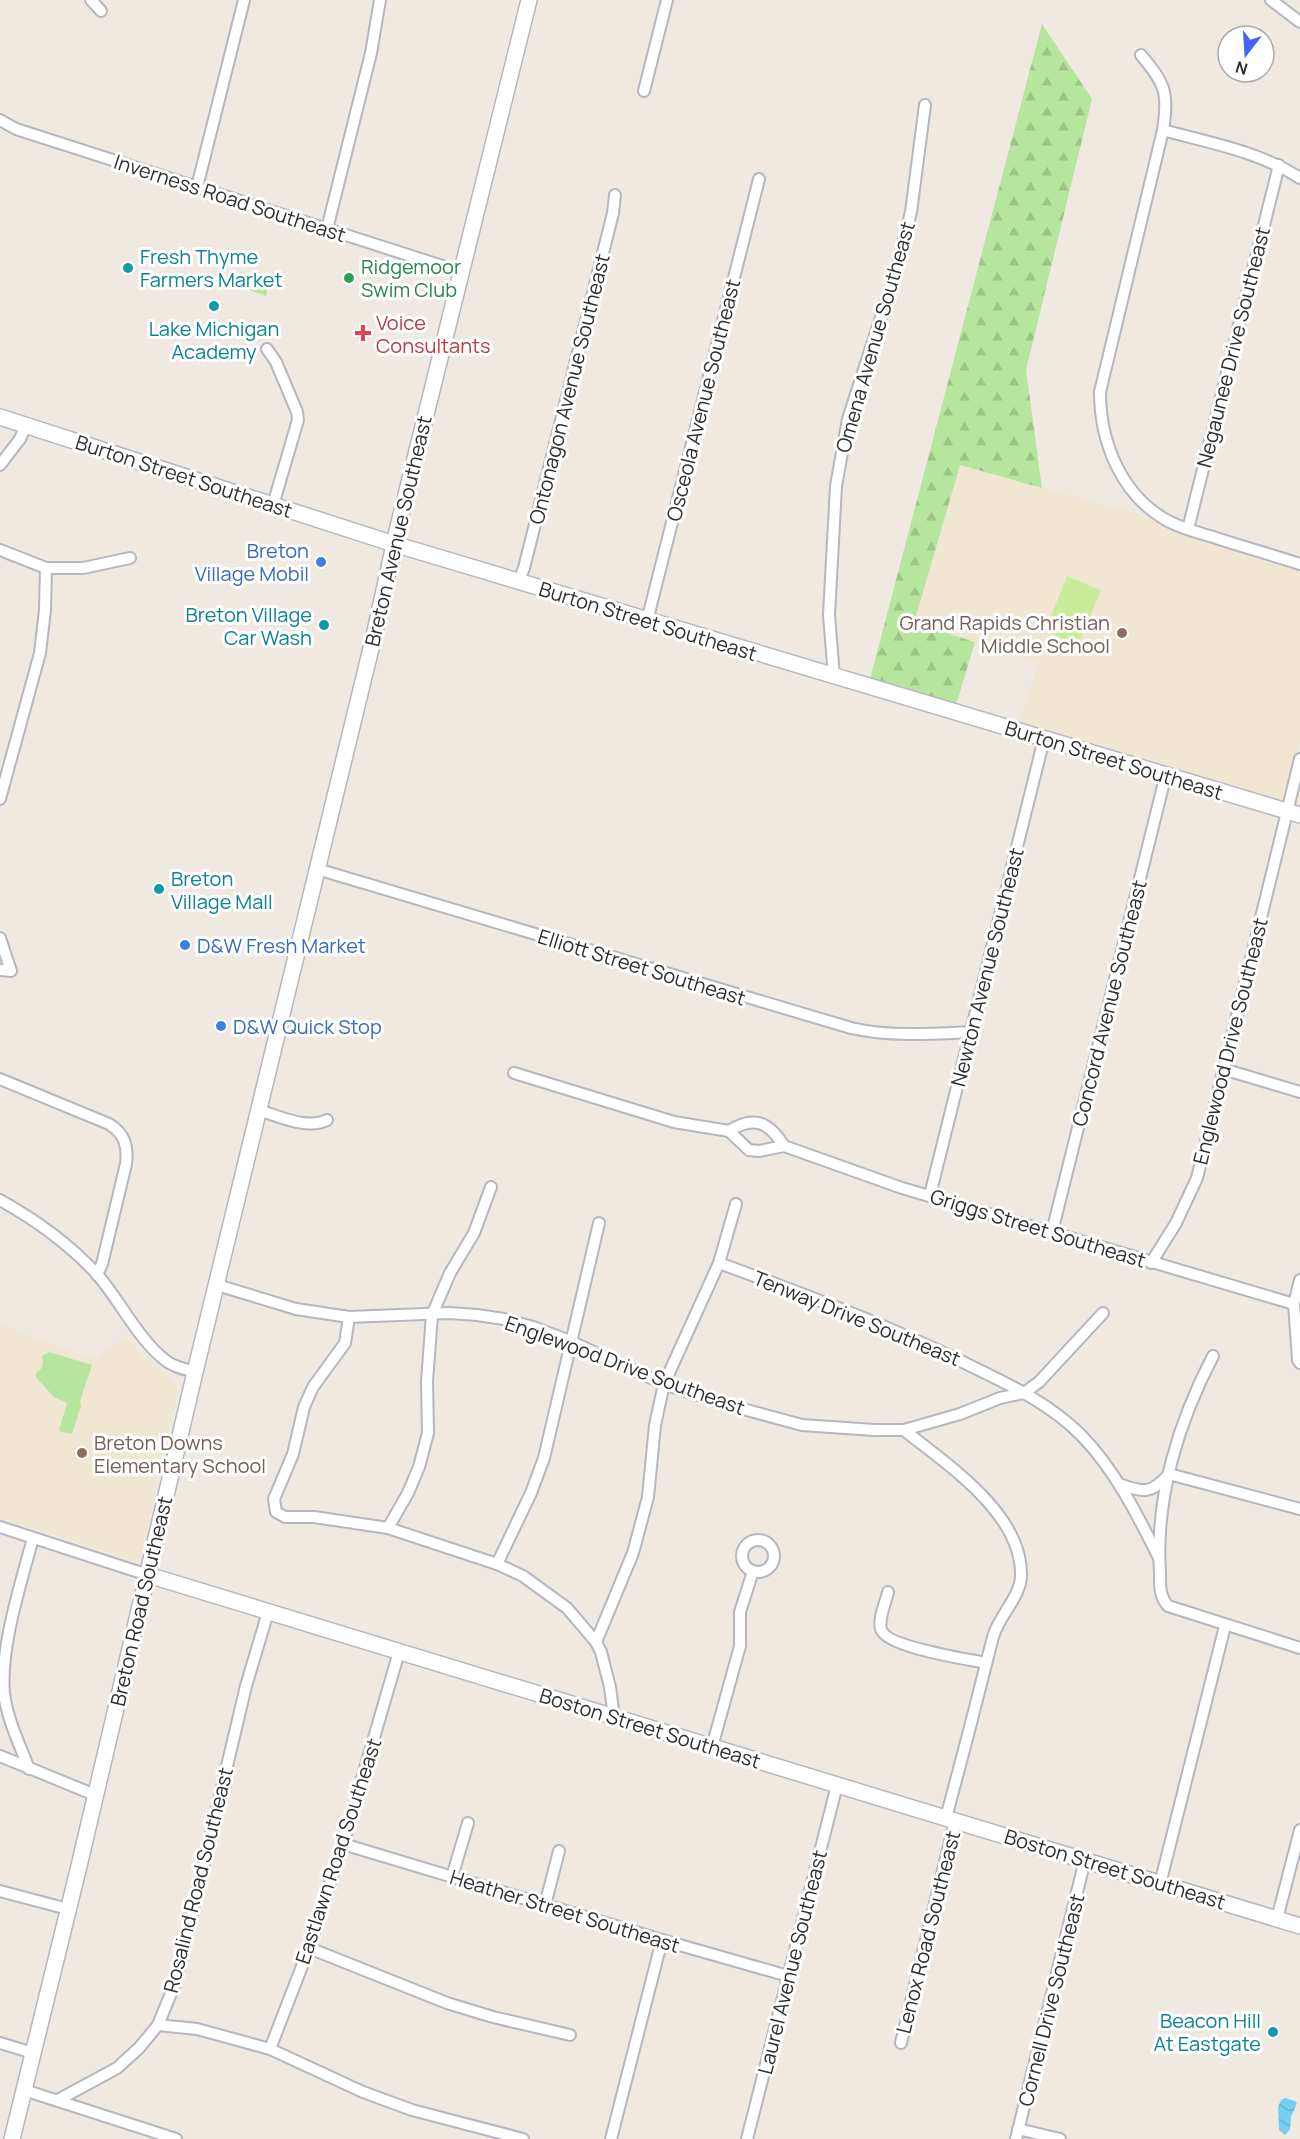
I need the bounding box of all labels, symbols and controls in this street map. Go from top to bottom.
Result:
north arrow [1216,24,1276,84]
text: N [1233,56,1250,81]
street label: Inverness Road Southeast [111,148,349,248]
street label: Omena Avenue Southeast [829,218,921,456]
street label: Negaunee Drive Southeast [1190,224,1276,470]
place label: Fresh Thyme Farmers Market [140,243,282,293]
street label: Ontonagon Avenue Southeast [522,251,616,527]
place label: Ridgemoor Swim Club [361,253,461,303]
marker: Fresh Thyme Farmers Market [121,261,135,275]
marker: Ridgemoor Swim Club [342,271,356,285]
street label: Osceola Avenue Southeast [660,276,746,524]
marker: Lake Michigan Academy [207,299,221,313]
place label: Voice Consultants [376,309,491,359]
place label: Lake Michigan Academy [149,315,279,365]
marker: Voice Consultants [354,324,372,342]
street label: Breton Avenue Southeast [358,413,438,649]
street label: Burton Street Southeast [72,428,296,524]
place label: Breton Village Mobil [195,537,309,587]
marker: Breton Village Mobil [314,555,328,569]
street label: Burton Street Southeast [536,575,760,667]
place label: Breton Village Car Wash [185,601,312,651]
place label: Grand Rapids Christian Middle School [899,609,1110,659]
marker: Breton Village Car Wash [317,618,331,632]
marker: Grand Rapids Christian Middle School [1115,626,1129,640]
street label: Burton Street Southeast [1002,714,1226,806]
street label: Newton Avenue Southeast [944,845,1030,1089]
place label: Breton Village Mall [171,865,273,915]
street label: Concord Avenue Southeast [1065,877,1153,1129]
marker: Breton Village Mall [152,882,166,896]
street label: Englewood Drive Southeast [1186,915,1274,1167]
street label: Elliott Street Southeast [535,923,749,1011]
place label: D&W Fresh Market [197,932,366,959]
marker: D&W Fresh Market [178,938,192,952]
place label: D&W Quick Stop [233,1013,382,1040]
marker: D&W Quick Stop [214,1019,228,1033]
street label: Griggs Street Southeast [927,1182,1149,1274]
street label: Tenway Drive Southeast [749,1264,965,1372]
street label: Englewood Drive Southeast [501,1309,749,1421]
place label: Breton Downs Elementary School [94,1429,266,1479]
marker: Breton Downs Elementary School [75,1446,89,1460]
street label: Breton Road Southeast [104,1493,178,1709]
street label: Boston Street Southeast [536,1682,764,1774]
street label: Eastlawn Road Southeast [289,1735,387,1967]
street label: Rosalind Road Southeast [157,1764,239,1996]
street label: Boston Street Southeast [1001,1823,1229,1915]
street label: Lenox Road Southeast [890,1828,966,2036]
street label: Laurel Avenue Southeast [751,1847,833,2077]
street label: Heather Street Southeast [447,1863,683,1959]
street label: Cornell Drive Southeast [1012,1891,1090,2109]
place label: Beacon Hill At Eastgate [1153,2007,1261,2057]
marker: Beacon Hill At Eastgate [1266,2025,1280,2039]

